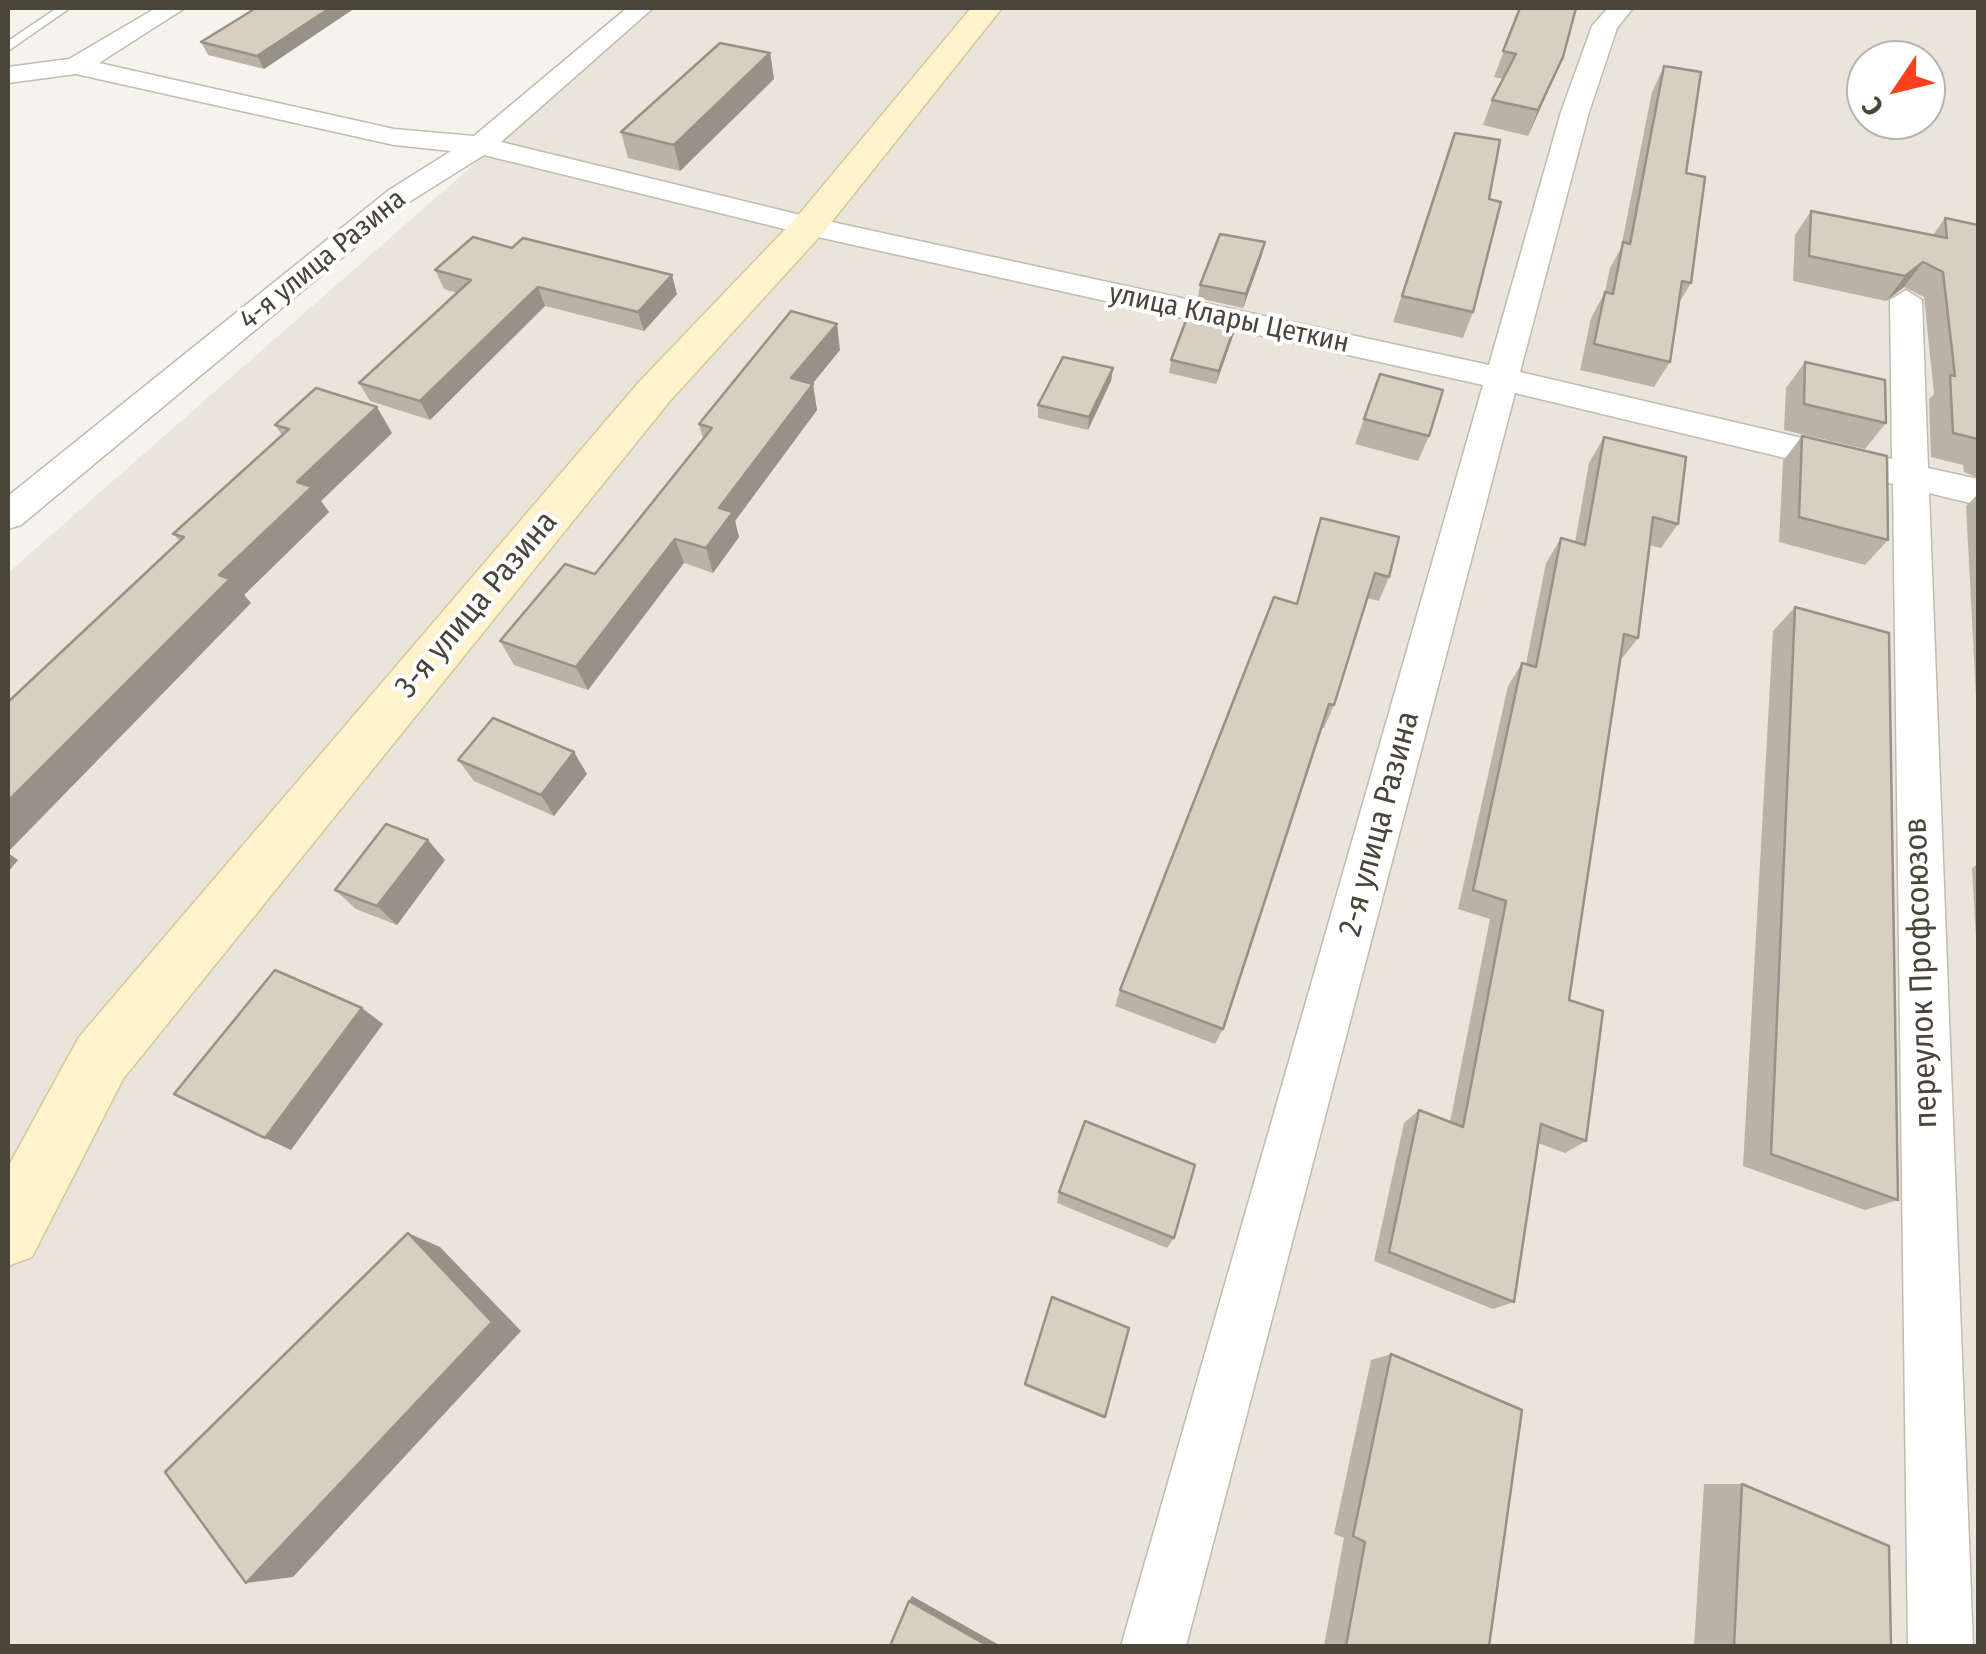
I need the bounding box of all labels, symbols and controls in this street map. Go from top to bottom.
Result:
north arrow [1846,40,1946,140]
text: С [1855,91,1890,122]
street label: 4-я улица Разина [233,183,413,337]
street label: улица Клары Цеткин [1106,277,1352,361]
street label: 3-я улица Разина [388,504,566,706]
street label: 2-я улица Разина [1332,707,1428,941]
street label: переулок Профсоюзов [1897,817,1947,1129]

